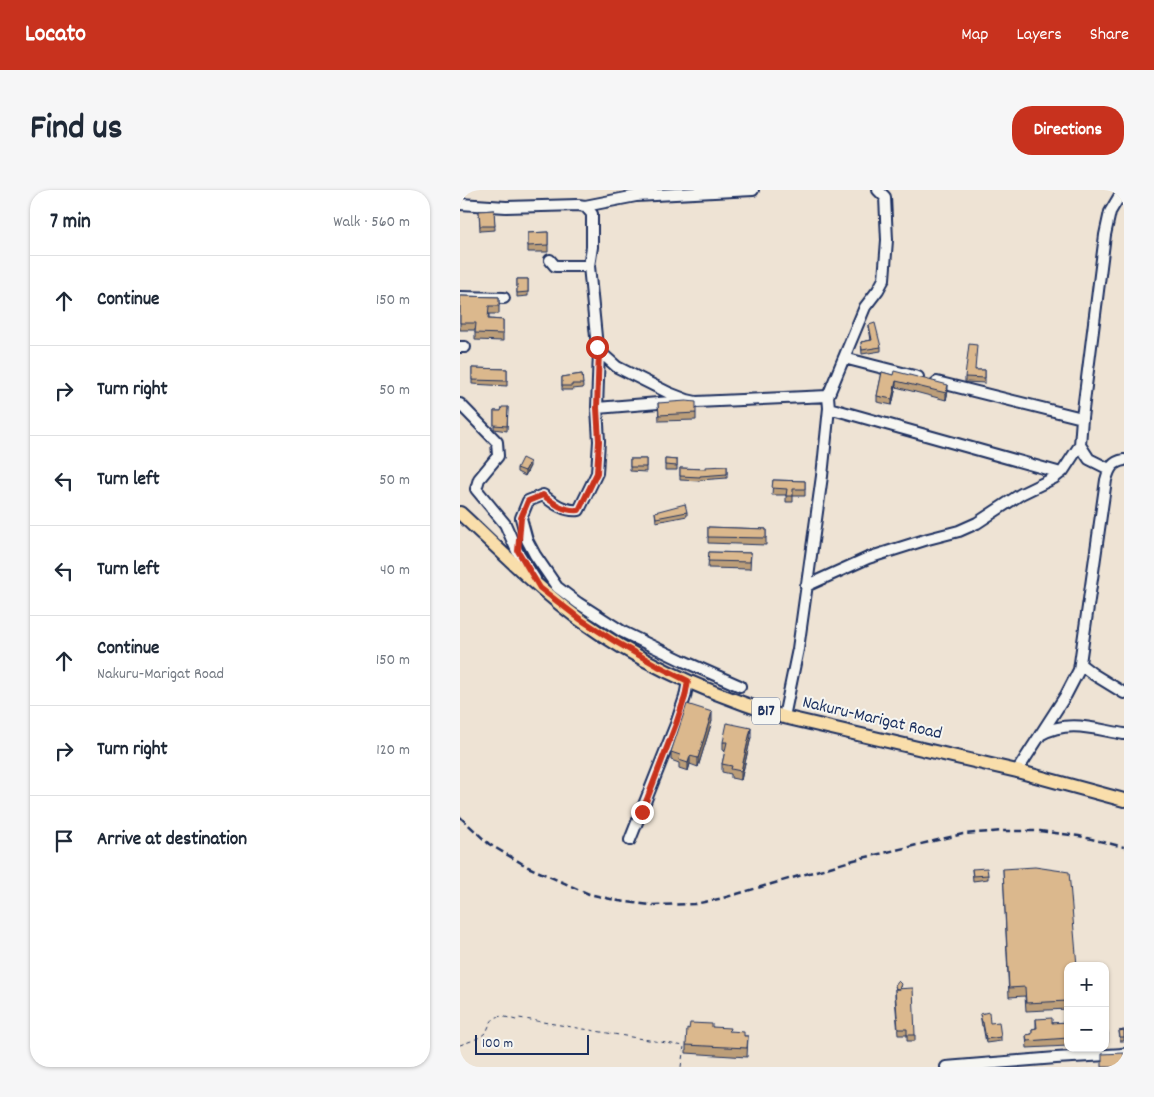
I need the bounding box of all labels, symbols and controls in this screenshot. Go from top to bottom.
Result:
text: Locato [25,18,86,52]
text: Map [961,23,988,48]
text: Layers [1016,23,1062,48]
text: Share [1090,23,1129,48]
text: Find us [30,105,122,155]
button: Directions [1012,106,1124,155]
text: 7 min [50,208,91,238]
text: Walk · 560 m [333,211,410,234]
icon: ahead [50,287,78,315]
text: Continue [97,287,159,314]
text: 150 m [376,289,410,312]
route start [586,336,609,359]
icon: right [50,377,78,405]
text: Turn right [97,377,168,404]
text: 50 m [379,379,410,402]
icon: left [50,467,78,495]
text: Turn left [97,467,160,494]
text: 50 m [379,469,410,492]
icon: left [50,557,78,585]
text: Turn left [97,557,160,584]
text: 40 m [380,559,410,582]
text: Continue [97,636,159,663]
icon: ahead [50,647,78,675]
text: 150 m [376,649,410,672]
text: Nakuru-Marigat Road [97,663,224,686]
street label: Nakuru-Marigat Road [800,691,944,747]
road number: B17 [752,698,780,724]
icon: right [50,737,78,765]
text: Turn right [97,737,168,764]
text: 120 m [376,739,410,762]
route end [631,801,654,824]
icon: arrive [50,827,78,855]
text: Arrive at destination [97,827,247,854]
map controls [1064,962,1109,1052]
button: + [1064,962,1109,1007]
button: − [1064,1007,1109,1052]
scale bar [475,1032,589,1055]
text: 100 m [482,1034,513,1054]

